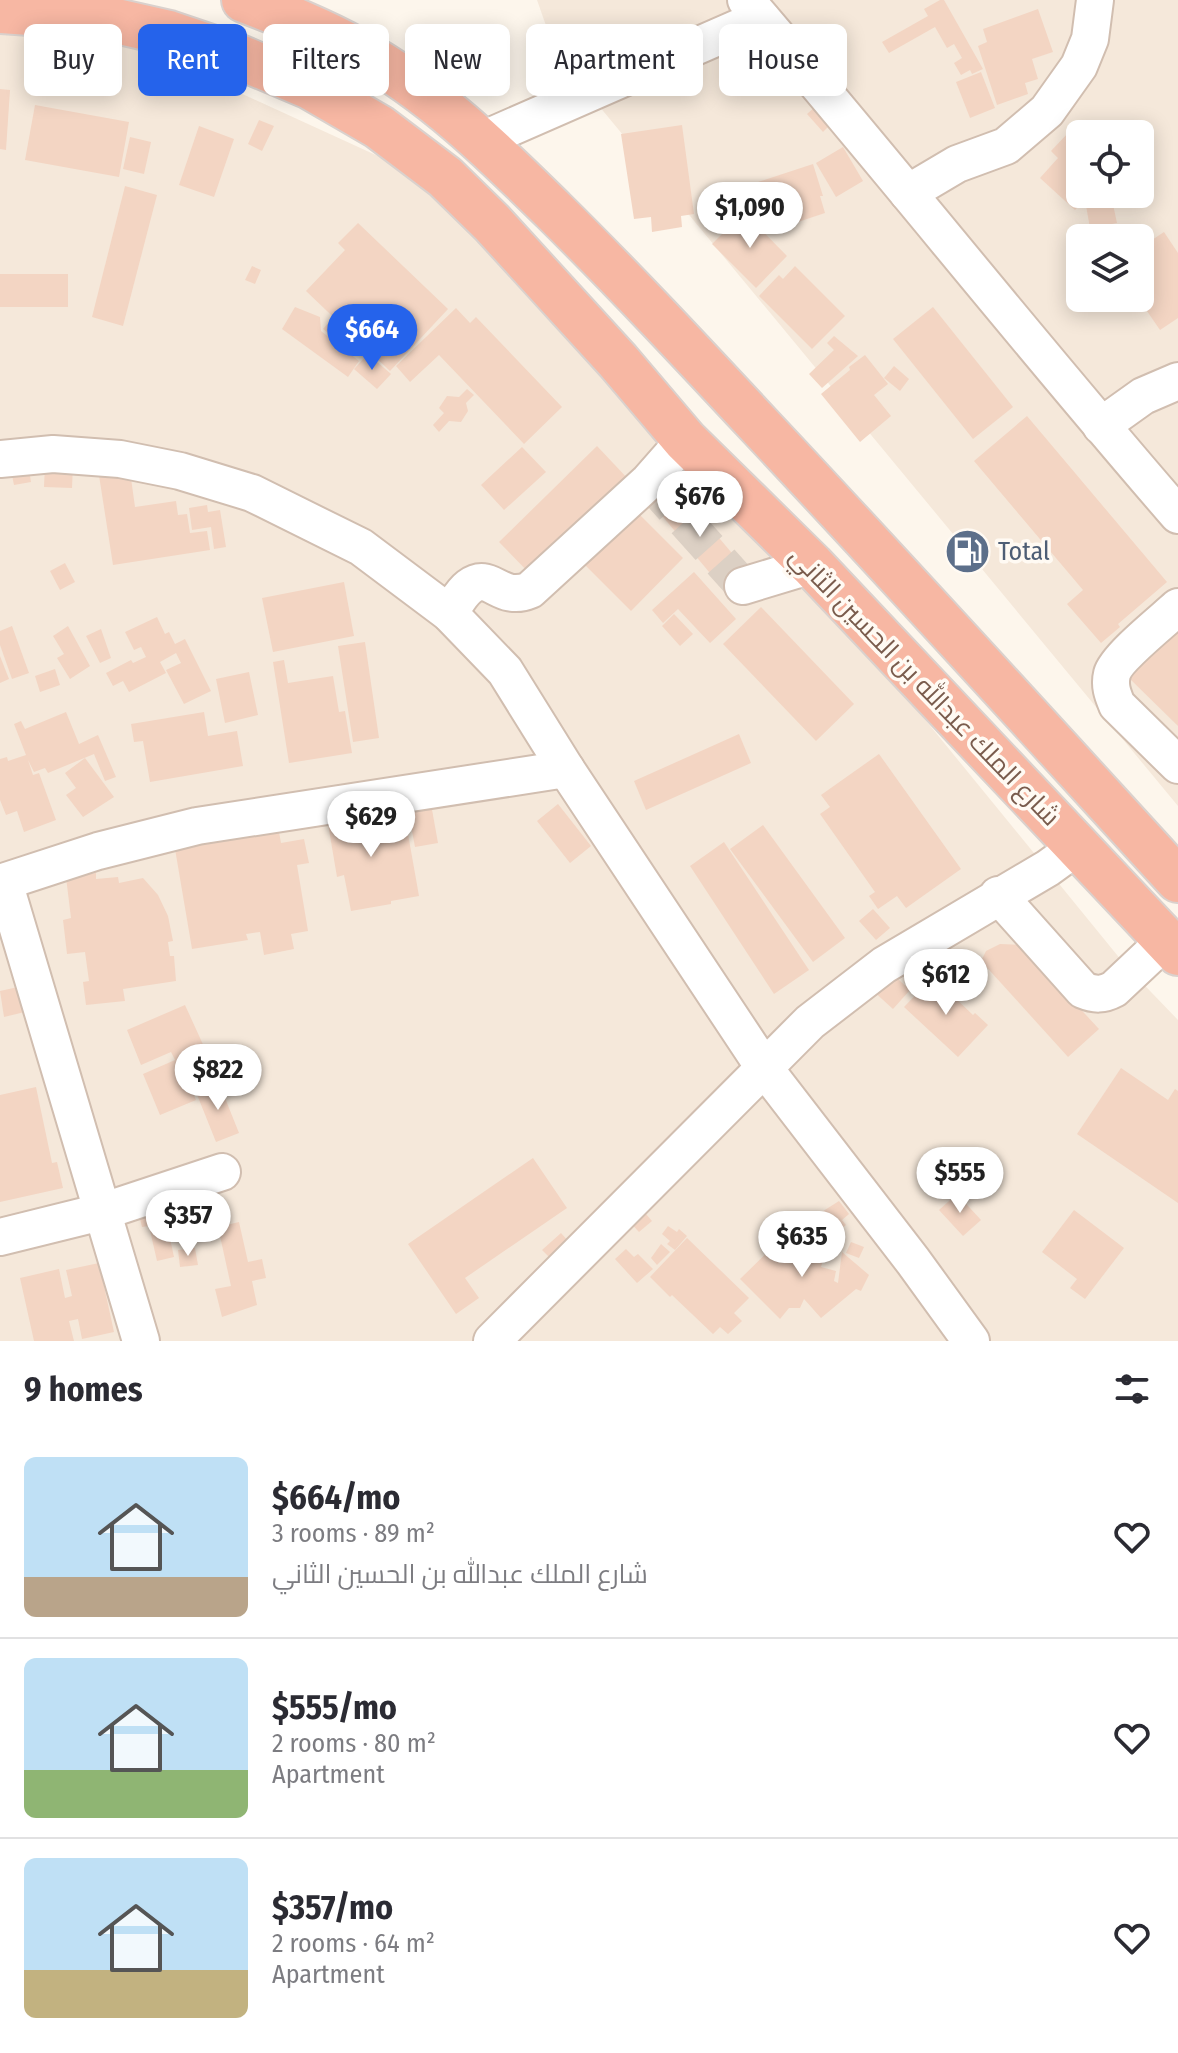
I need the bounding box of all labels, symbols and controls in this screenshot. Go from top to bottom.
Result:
chip: Buy [24,24,122,96]
chip: Rent [138,24,247,96]
chip: Filters [263,24,389,96]
chip: New [405,24,510,96]
chip: Apartment [526,24,703,96]
chip: House [719,24,847,96]
map controls [1066,120,1154,312]
button: locate [1066,120,1154,208]
pin: $1,090 [685,182,815,250]
text: $1,090 [715,192,785,223]
button: layers [1066,224,1154,312]
pin: $664 [325,304,419,372]
text: $664 [345,314,399,345]
pin: $676 [653,471,747,539]
text: $676 [675,481,725,512]
fuel station icon: Total [943,527,991,575]
place label: Total [998,536,1050,567]
street label: شارع الملك عبدالله بن الحسين الثاني [779,539,1068,836]
pin: $629 [324,791,418,859]
text: $629 [345,801,397,832]
pin: $612 [899,949,993,1017]
text: $612 [922,959,970,990]
pin: $822 [171,1044,265,1112]
text: $822 [193,1054,243,1085]
pin: $555 [913,1147,1007,1215]
text: $555 [935,1157,986,1188]
pin: $357 [141,1190,235,1258]
text: $357 [164,1200,212,1231]
pin: $635 [755,1211,849,1279]
text: $635 [776,1221,828,1252]
icon: filters [1110,1367,1154,1411]
text: 9 homes [24,1369,143,1410]
text: $664/mo [272,1477,400,1518]
icon: home [88,1489,184,1585]
icon: heart [1110,1515,1154,1559]
text: 3 rooms · 89 m² [272,1518,435,1549]
text: شارع الملك عبدالله بن الحسين الثاني [272,1559,648,1590]
text: $555/mo [272,1687,397,1728]
icon: home [88,1690,184,1786]
icon: heart [1110,1716,1154,1760]
text: 2 rooms · 80 m² [272,1728,436,1759]
text: Apartment [272,1759,385,1790]
text: $357/mo [272,1887,393,1928]
icon: home [88,1890,184,1986]
icon: heart [1110,1916,1154,1960]
text: 2 rooms · 64 m² [272,1928,435,1959]
text: Apartment [272,1959,385,1990]

